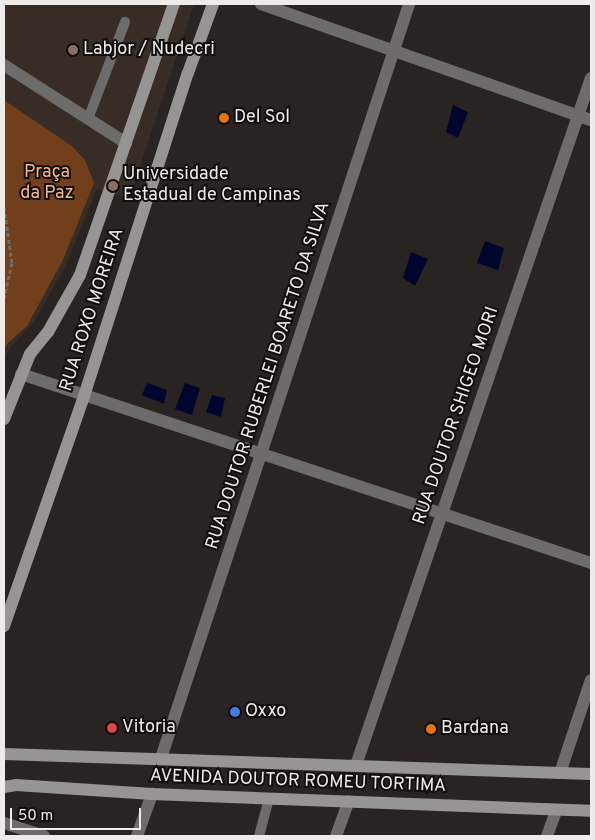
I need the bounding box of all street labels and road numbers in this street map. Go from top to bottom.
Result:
street label: RUA DOUTOR RUBERLEI BOARETO DA SILVA [202,199,336,553]
street label: RUA ROXO MOREIRA [56,225,130,395]
street label: RUA DOUTOR SHIGEO MORI [409,304,505,528]
street label: AVENIDA DOUTOR ROMEU TORTIMA [149,766,447,798]

